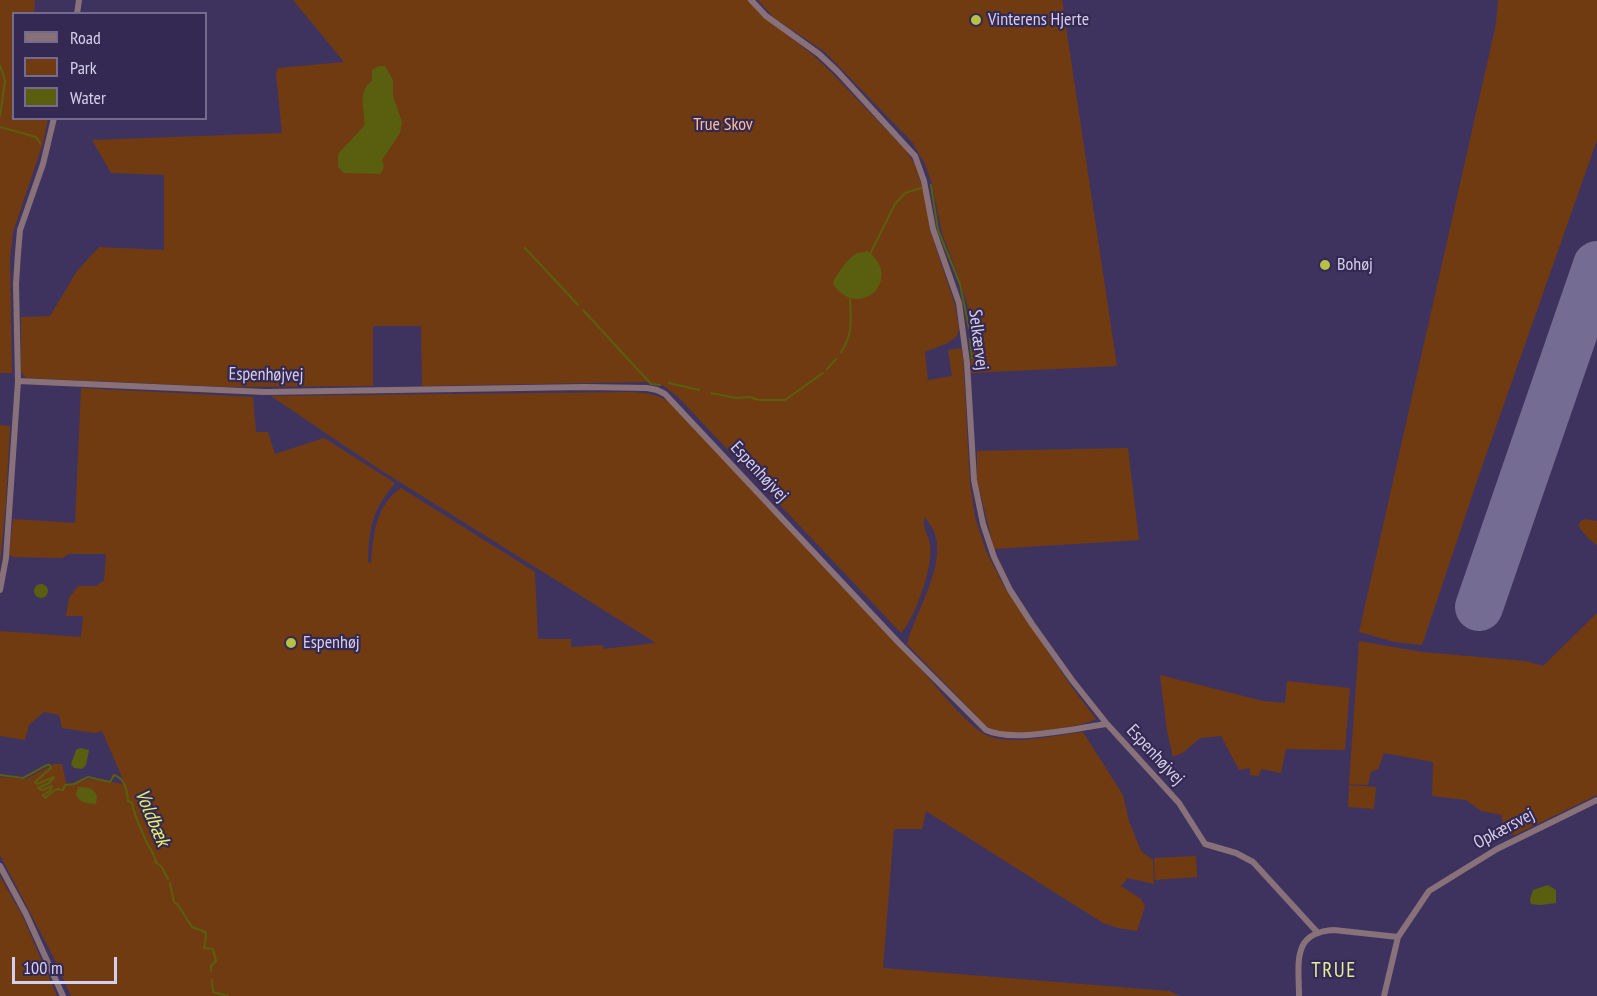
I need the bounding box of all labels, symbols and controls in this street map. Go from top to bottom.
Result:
place label: Vinterens Hjerte [988,9,1089,31]
legend [12,12,207,120]
marker: Vinterens Hjerte [969,13,983,27]
text: Road [70,26,101,49]
text: Park [70,56,97,79]
text: Water [70,86,106,109]
park label: True Skov [693,114,753,136]
place label: Bohøj [1337,254,1373,276]
marker: Bohøj [1318,258,1332,272]
street label: Selkærvej [964,308,992,372]
street label: Espenhøjvej [228,364,304,386]
street label: Espenhøjvej [726,437,792,507]
place label: Espenhøj [303,632,360,654]
marker: Espenhøj [284,636,298,650]
street label: Espenhøjvej [1122,720,1188,790]
water label: Voldbæk [129,786,175,850]
street label: Opkærsvej [1470,804,1538,854]
scale bar [15,945,120,983]
text: 100 m [23,956,63,979]
district label: TRUE [1311,958,1357,984]

